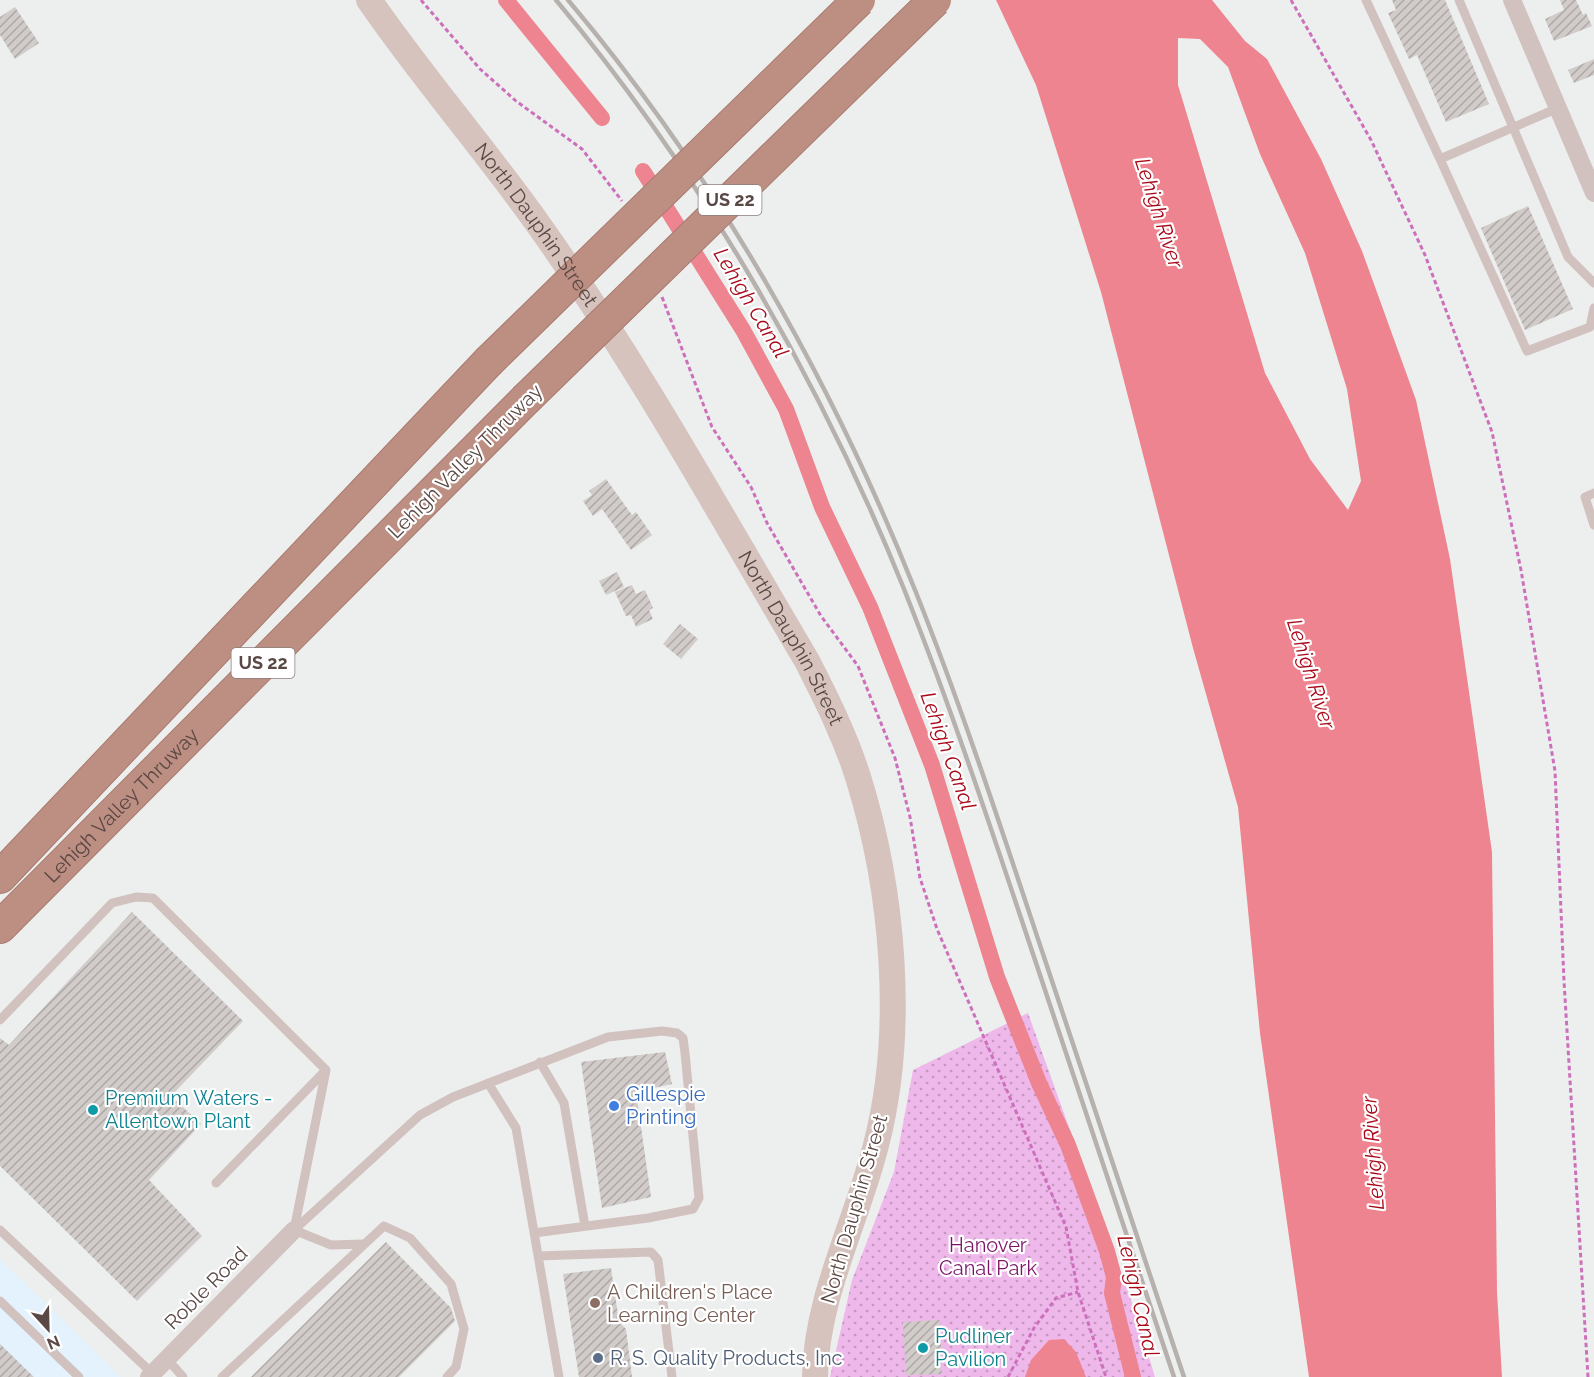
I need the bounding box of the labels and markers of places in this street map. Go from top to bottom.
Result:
place label: Gillespie Printing [626,1082,706,1129]
place label: Premium Waters - Allentown Plant [105,1086,272,1133]
marker: Gillespie Printing [607,1099,621,1113]
marker: Premium Waters - Allentown Plant [86,1103,100,1117]
place label: A Children's Place Learning Center [607,1280,773,1327]
marker: A Children's Place Learning Center [588,1296,602,1310]
place label: Pudliner Pavilion [935,1324,1012,1371]
marker: Pudliner Pavilion [916,1341,930,1355]
place label: R. S. Quality Products, Inc [610,1346,843,1370]
marker: R. S. Quality Products, Inc [591,1351,605,1365]

